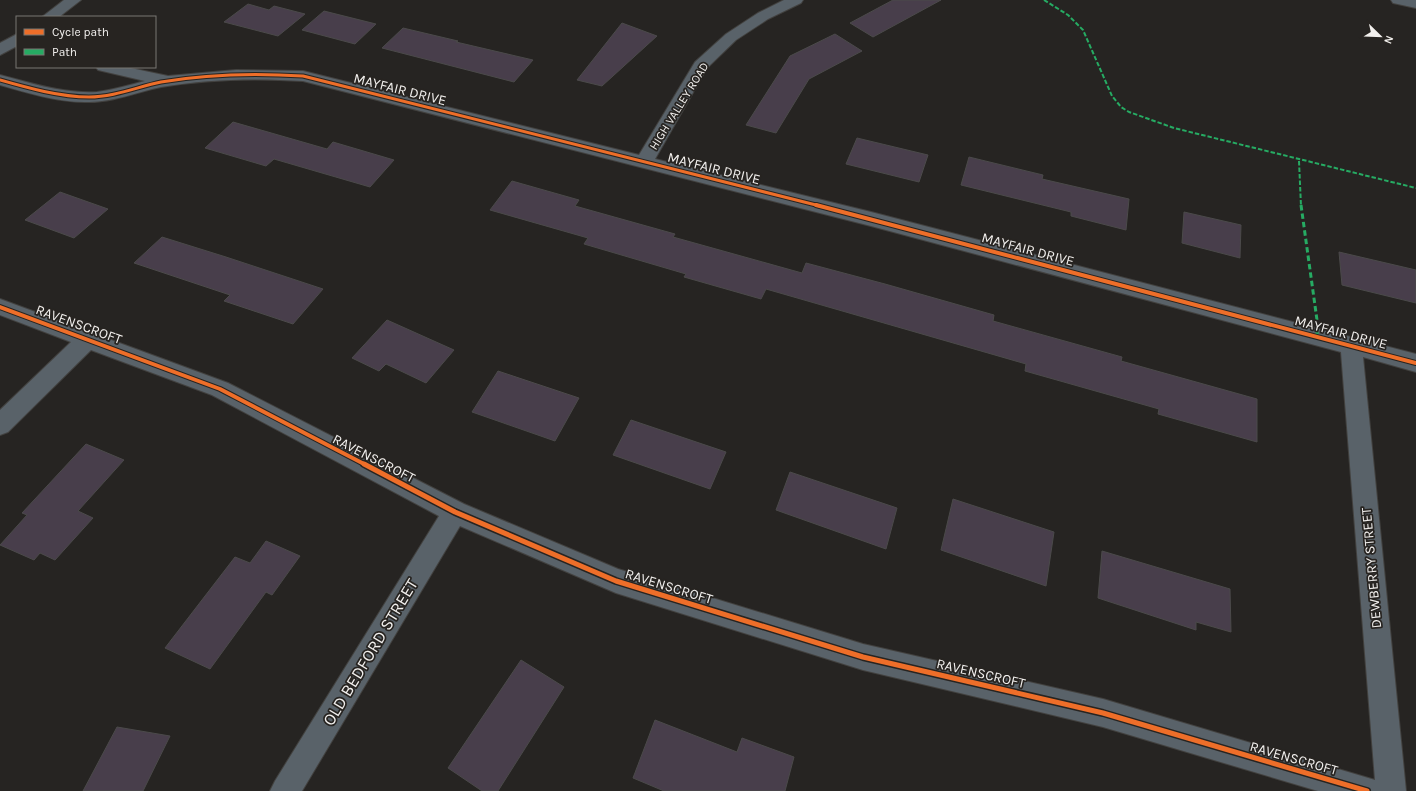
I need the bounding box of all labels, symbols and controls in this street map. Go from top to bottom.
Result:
legend [16,16,156,68]
north arrow [1360,16,1400,56]
text: Cycle path [52,25,109,39]
text: N [1381,34,1396,46]
text: Path [52,45,77,59]
street label: HIGH VALLEY ROAD [646,60,712,152]
street label: MAYFAIR DRIVE [352,70,448,109]
street label: MAYFAIR DRIVE [666,149,762,188]
street label: MAYFAIR DRIVE [980,229,1076,270]
street label: RAVENSCROFT [33,301,124,348]
street label: MAYFAIR DRIVE [1293,312,1389,353]
street label: RAVENSCROFT [330,430,418,487]
street label: DEWBERRY STREET [1358,507,1385,629]
street label: RAVENSCROFT [623,565,715,608]
street label: OLD BEDFORD STREET [318,574,422,729]
street label: RAVENSCROFT [935,655,1027,692]
street label: RAVENSCROFT [1248,738,1340,779]

